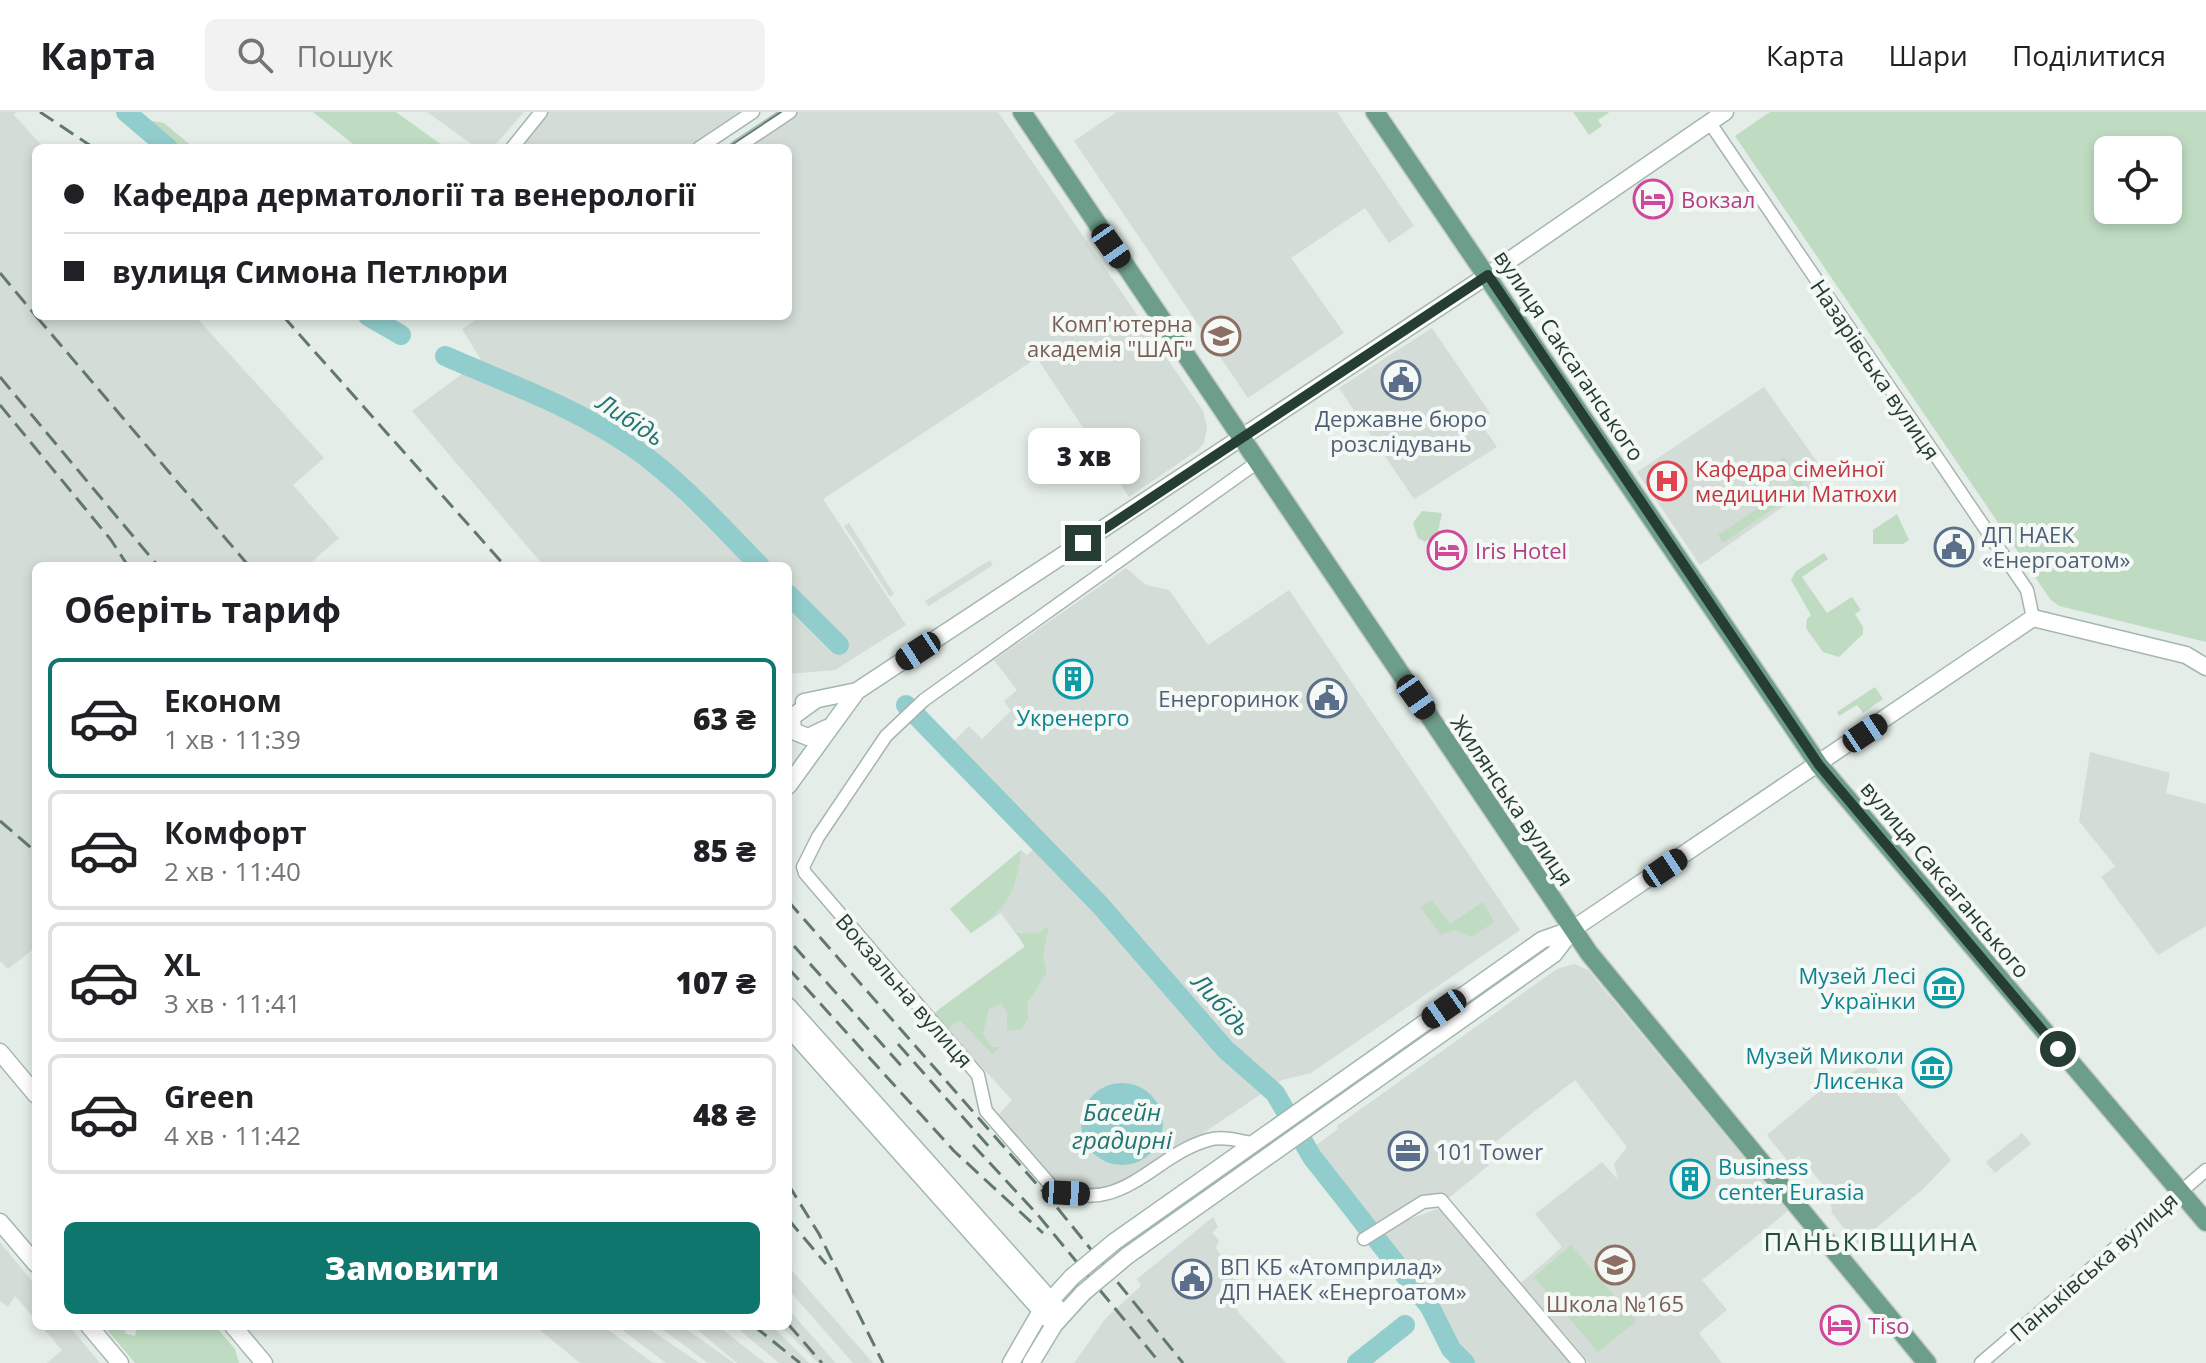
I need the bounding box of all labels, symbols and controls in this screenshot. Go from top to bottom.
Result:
search box [205,19,765,91]
text: Карта [40,29,157,81]
icon: search [233,33,277,77]
text: Пошук [297,35,394,76]
text: Карта [1766,36,1845,74]
text: Шари [1889,36,1968,74]
text: Поділитися [2012,36,2166,74]
map controls [2094,136,2182,224]
button: locate [2094,136,2182,224]
text: Кафедра дерматології та венерології [112,174,696,215]
hotel icon: Вокзал [1632,178,1674,220]
place label: Вокзал [1681,184,1755,214]
car [1087,219,1135,273]
street label: вулиця Саксаганського [1488,244,1652,466]
text: вулиця Симона Петлюри [112,251,508,292]
street label: Назарівська вулиця [1804,273,1948,465]
place label: Комп'ютерна академія "ШАГ" [1027,308,1193,363]
school or university icon: Комп'ютерна академія "ШАГ" [1200,315,1242,357]
public building icon: Державне бюро розслідувань [1380,359,1422,401]
water label: Либідь [590,384,671,453]
place label: Державне бюро розслідувань [1315,403,1487,458]
callout: 3 хв [1027,427,1139,483]
text: 3 хв [1057,438,1111,474]
place label: Кафедра сімейної медицини Матюхи [1695,453,1898,508]
hospital icon: Кафедра сімейної медицини Матюхи [1646,460,1688,502]
place label: ДП НАЕК «Енергоатом» [1982,519,2131,574]
route end [1065,525,1101,561]
public building icon: ДП НАЕК «Енергоатом» [1933,526,1975,568]
hotel icon: Iris Hotel [1426,529,1468,571]
place label: Iris Hotel [1475,535,1567,565]
text: Оберіть тариф [64,585,341,634]
car [891,628,945,674]
building icon: Укренерго [1052,658,1094,700]
car [1392,670,1440,724]
public building icon: Енергоринок [1306,677,1348,719]
text: Економ [164,680,282,721]
icon: car [68,682,140,754]
place label: Енергоринок [1158,683,1300,713]
text: 63 ₴ [693,698,756,739]
place label: Укренерго [1016,702,1130,732]
street label: Жилянська вулиця [1445,709,1581,891]
car [1838,710,1892,756]
text: 1 хв · 11:39 [164,721,301,757]
street label: вулиця Саксаганського [1855,774,2037,984]
text: Комфорт [164,812,307,853]
icon: car [68,814,140,886]
text: 85 ₴ [693,830,756,871]
car [1638,845,1692,891]
text: 2 хв · 11:40 [164,853,301,889]
street label: Вокзальна вулиця [830,906,980,1074]
text: XL [164,944,201,985]
icon: car [68,946,140,1018]
place label: Музей Лесі Українки [1799,960,1916,1015]
text: 107 ₴ [675,962,756,1003]
water label: Либідь [1184,965,1259,1043]
museum icon: Музей Лесі Українки [1923,967,1965,1009]
text: 3 хв · 11:41 [164,985,301,1021]
car [1417,985,1471,1033]
route start [2040,1031,2076,1067]
place label: Музей Миколи Лисенка [1746,1040,1904,1095]
museum icon: Музей Миколи Лисенка [1911,1047,1953,1089]
text: Green [164,1076,255,1117]
icon: car [68,1078,140,1150]
text: 48 ₴ [693,1094,756,1135]
water label: Басейн градирні [1072,1095,1173,1156]
text: 4 хв · 11:42 [164,1117,301,1153]
office icon: 101 Tower [1387,1130,1429,1172]
place label: 101 Tower [1436,1136,1543,1166]
place label: Business center Eurasia [1718,1151,1864,1206]
building icon: Business center Eurasia [1669,1158,1711,1200]
car [1041,1180,1091,1206]
street label: Паньківська вулиця [2003,1185,2183,1347]
button: Замовити [64,1222,760,1314]
district label: ПАНЬКІВЩИНА [1763,1223,1979,1259]
school or university icon: Школа №165 [1594,1244,1636,1286]
place label: ВП КБ «Атомприлад» ДП НАЕК «Енергоатом» [1220,1251,1467,1306]
public building icon: ВП КБ «Атомприлад» ДП НАЕК «Енергоатом» [1171,1258,1213,1300]
place label: Школа №165 [1546,1288,1684,1318]
hotel icon: Tiso [1819,1304,1861,1346]
place label: Tiso [1868,1310,1909,1340]

